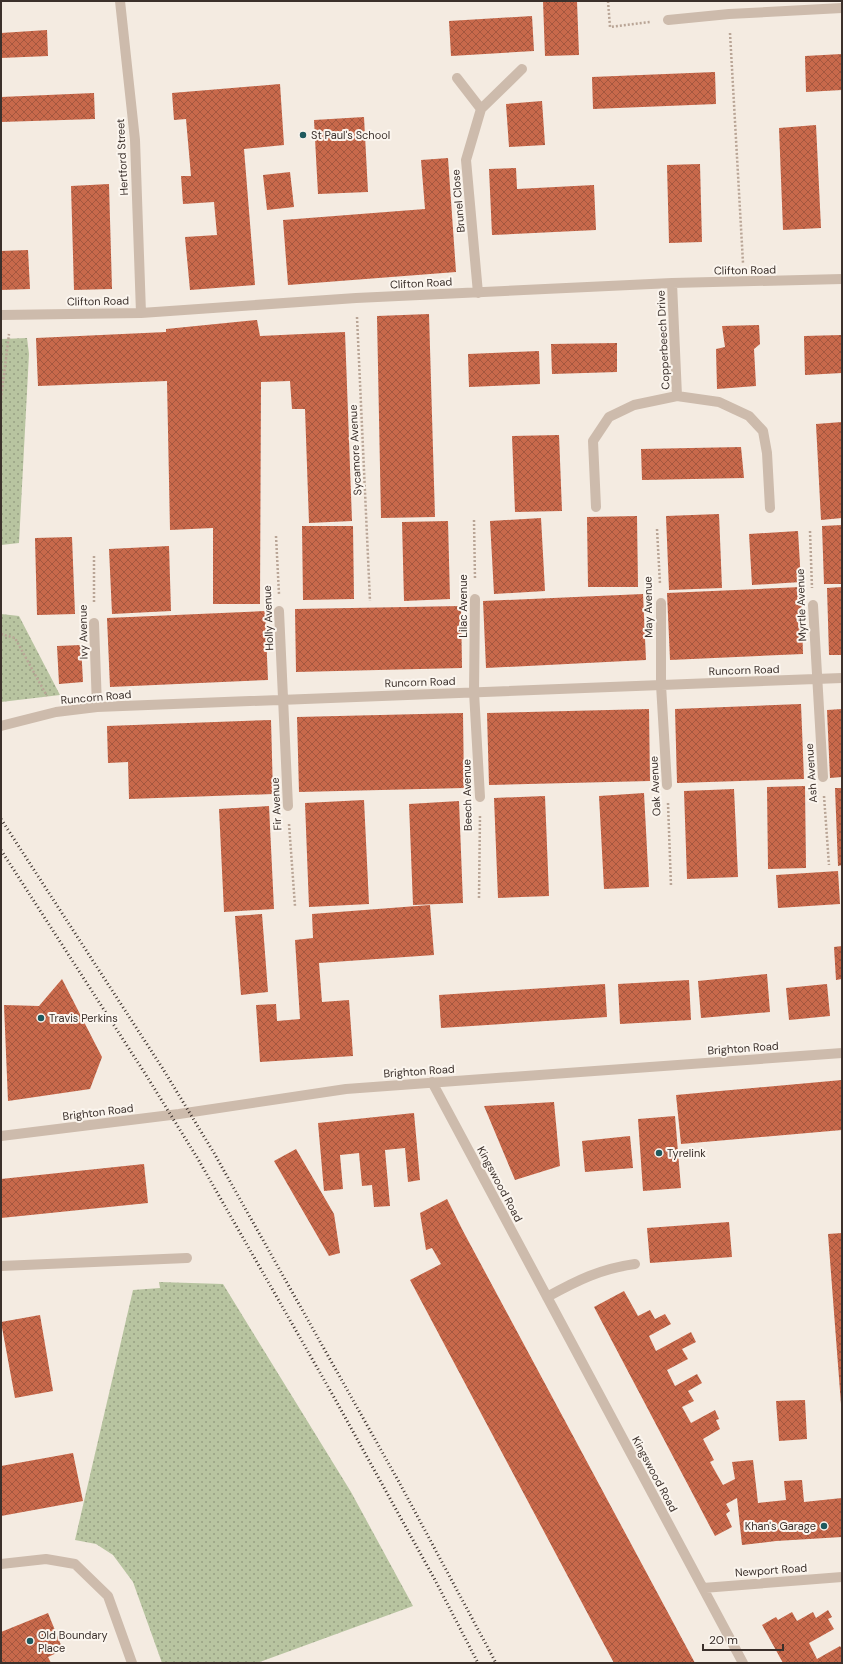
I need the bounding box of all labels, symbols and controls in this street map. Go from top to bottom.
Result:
street label: Hertford Street [113,118,131,196]
place label: St Paul's School [311,128,390,142]
marker: St Paul's School [298,130,308,140]
street label: Brunel Close [448,169,468,233]
street label: Clifton Road [714,262,776,278]
street label: Clifton Road [390,274,453,292]
street label: Copperbeech Drive [653,290,673,390]
street label: Clifton Road [67,293,129,309]
street label: Sycamore Avenue [346,404,364,496]
street label: Myrtle Avenue [793,568,809,642]
street label: Lilac Avenue [456,574,470,638]
street label: May Avenue [640,576,656,638]
street label: Holly Avenue [260,585,276,651]
street label: Ivy Avenue [76,604,90,660]
street label: Runcorn Road [708,662,780,678]
street label: Runcorn Road [384,674,456,690]
street label: Runcorn Road [60,687,132,707]
street label: Ash Avenue [802,743,820,803]
street label: Oak Avenue [646,755,664,817]
street label: Beech Avenue [459,759,475,831]
street label: Fir Avenue [268,777,284,831]
place label: Travis Perkins [49,1011,118,1025]
marker: Travis Perkins [36,1013,46,1023]
street label: Brighton Road [707,1039,779,1057]
street label: Brighton Road [383,1062,455,1080]
street label: Brighton Road [62,1101,134,1123]
street label: Kingswood Road [474,1144,526,1224]
place label: Tyrelink [667,1146,706,1160]
marker: Tyrelink [654,1148,664,1158]
street label: Kingswood Road [629,1434,681,1514]
place label: Khan's Garage [745,1519,816,1533]
marker: Khan's Garage [819,1521,829,1531]
street label: Newport Road [734,1560,808,1580]
scale bar [703,1626,783,1652]
place label: Old Boundary Place [38,1628,108,1655]
text: 20 m [709,1632,738,1648]
marker: Old Boundary Place [25,1636,35,1646]

